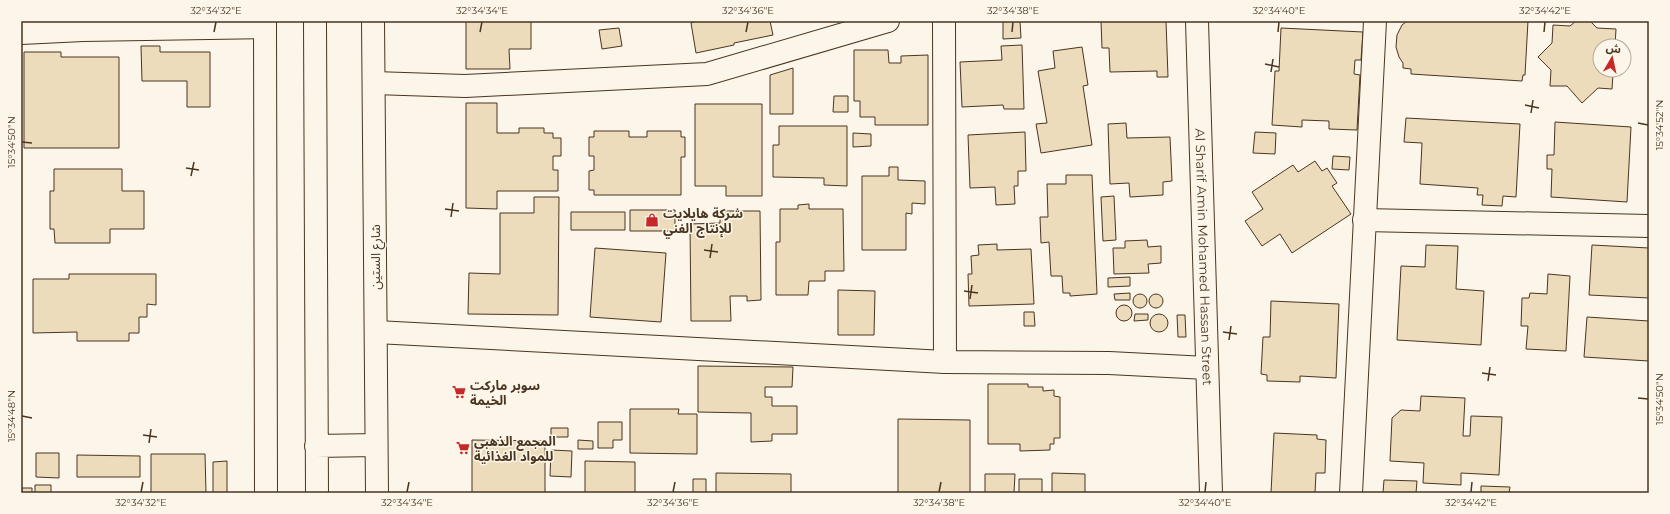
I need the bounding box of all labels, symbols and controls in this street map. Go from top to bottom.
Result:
text: 32°34'32"E [190,4,242,17]
text: 32°34'34"E [456,4,508,17]
text: 32°34'36"E [722,4,774,17]
text: 32°34'38"E [987,4,1039,17]
text: 32°34'40"E [1253,4,1306,17]
text: 32°34'42"E [1519,4,1571,17]
north arrow [1592,38,1632,78]
text: ش [1605,40,1622,56]
text: 15°34'52"N [1653,100,1666,150]
text: 15°34'50"N [5,116,18,168]
street label: Al Sharif Amin Mohamed Hassan Street [1192,128,1216,386]
place label: شركة هايلايت للإنتاج الفني [663,205,743,239]
shop icon: شركة هايلايت للإنتاج الفني [644,212,660,228]
street label: شارع الستين [367,224,386,290]
text: 15°34'50"N [1653,373,1666,425]
place label: سوبر ماركت الخيمة [470,377,540,408]
supermarket icon: سوبر ماركت الخيمة [451,384,467,400]
text: 15°34'48"N [5,390,18,442]
place label: المجمع الذهبي للمواد الغذائية [474,433,556,464]
supermarket icon: المجمع الذهبي للمواد الغذائية [455,440,471,456]
text: 32°34'32"E [115,496,167,509]
text: 32°34'34"E [381,496,433,509]
text: 32°34'36"E [647,496,699,509]
text: 32°34'38"E [913,496,965,509]
text: 32°34'40"E [1179,496,1232,509]
text: 32°34'42"E [1445,496,1497,509]

